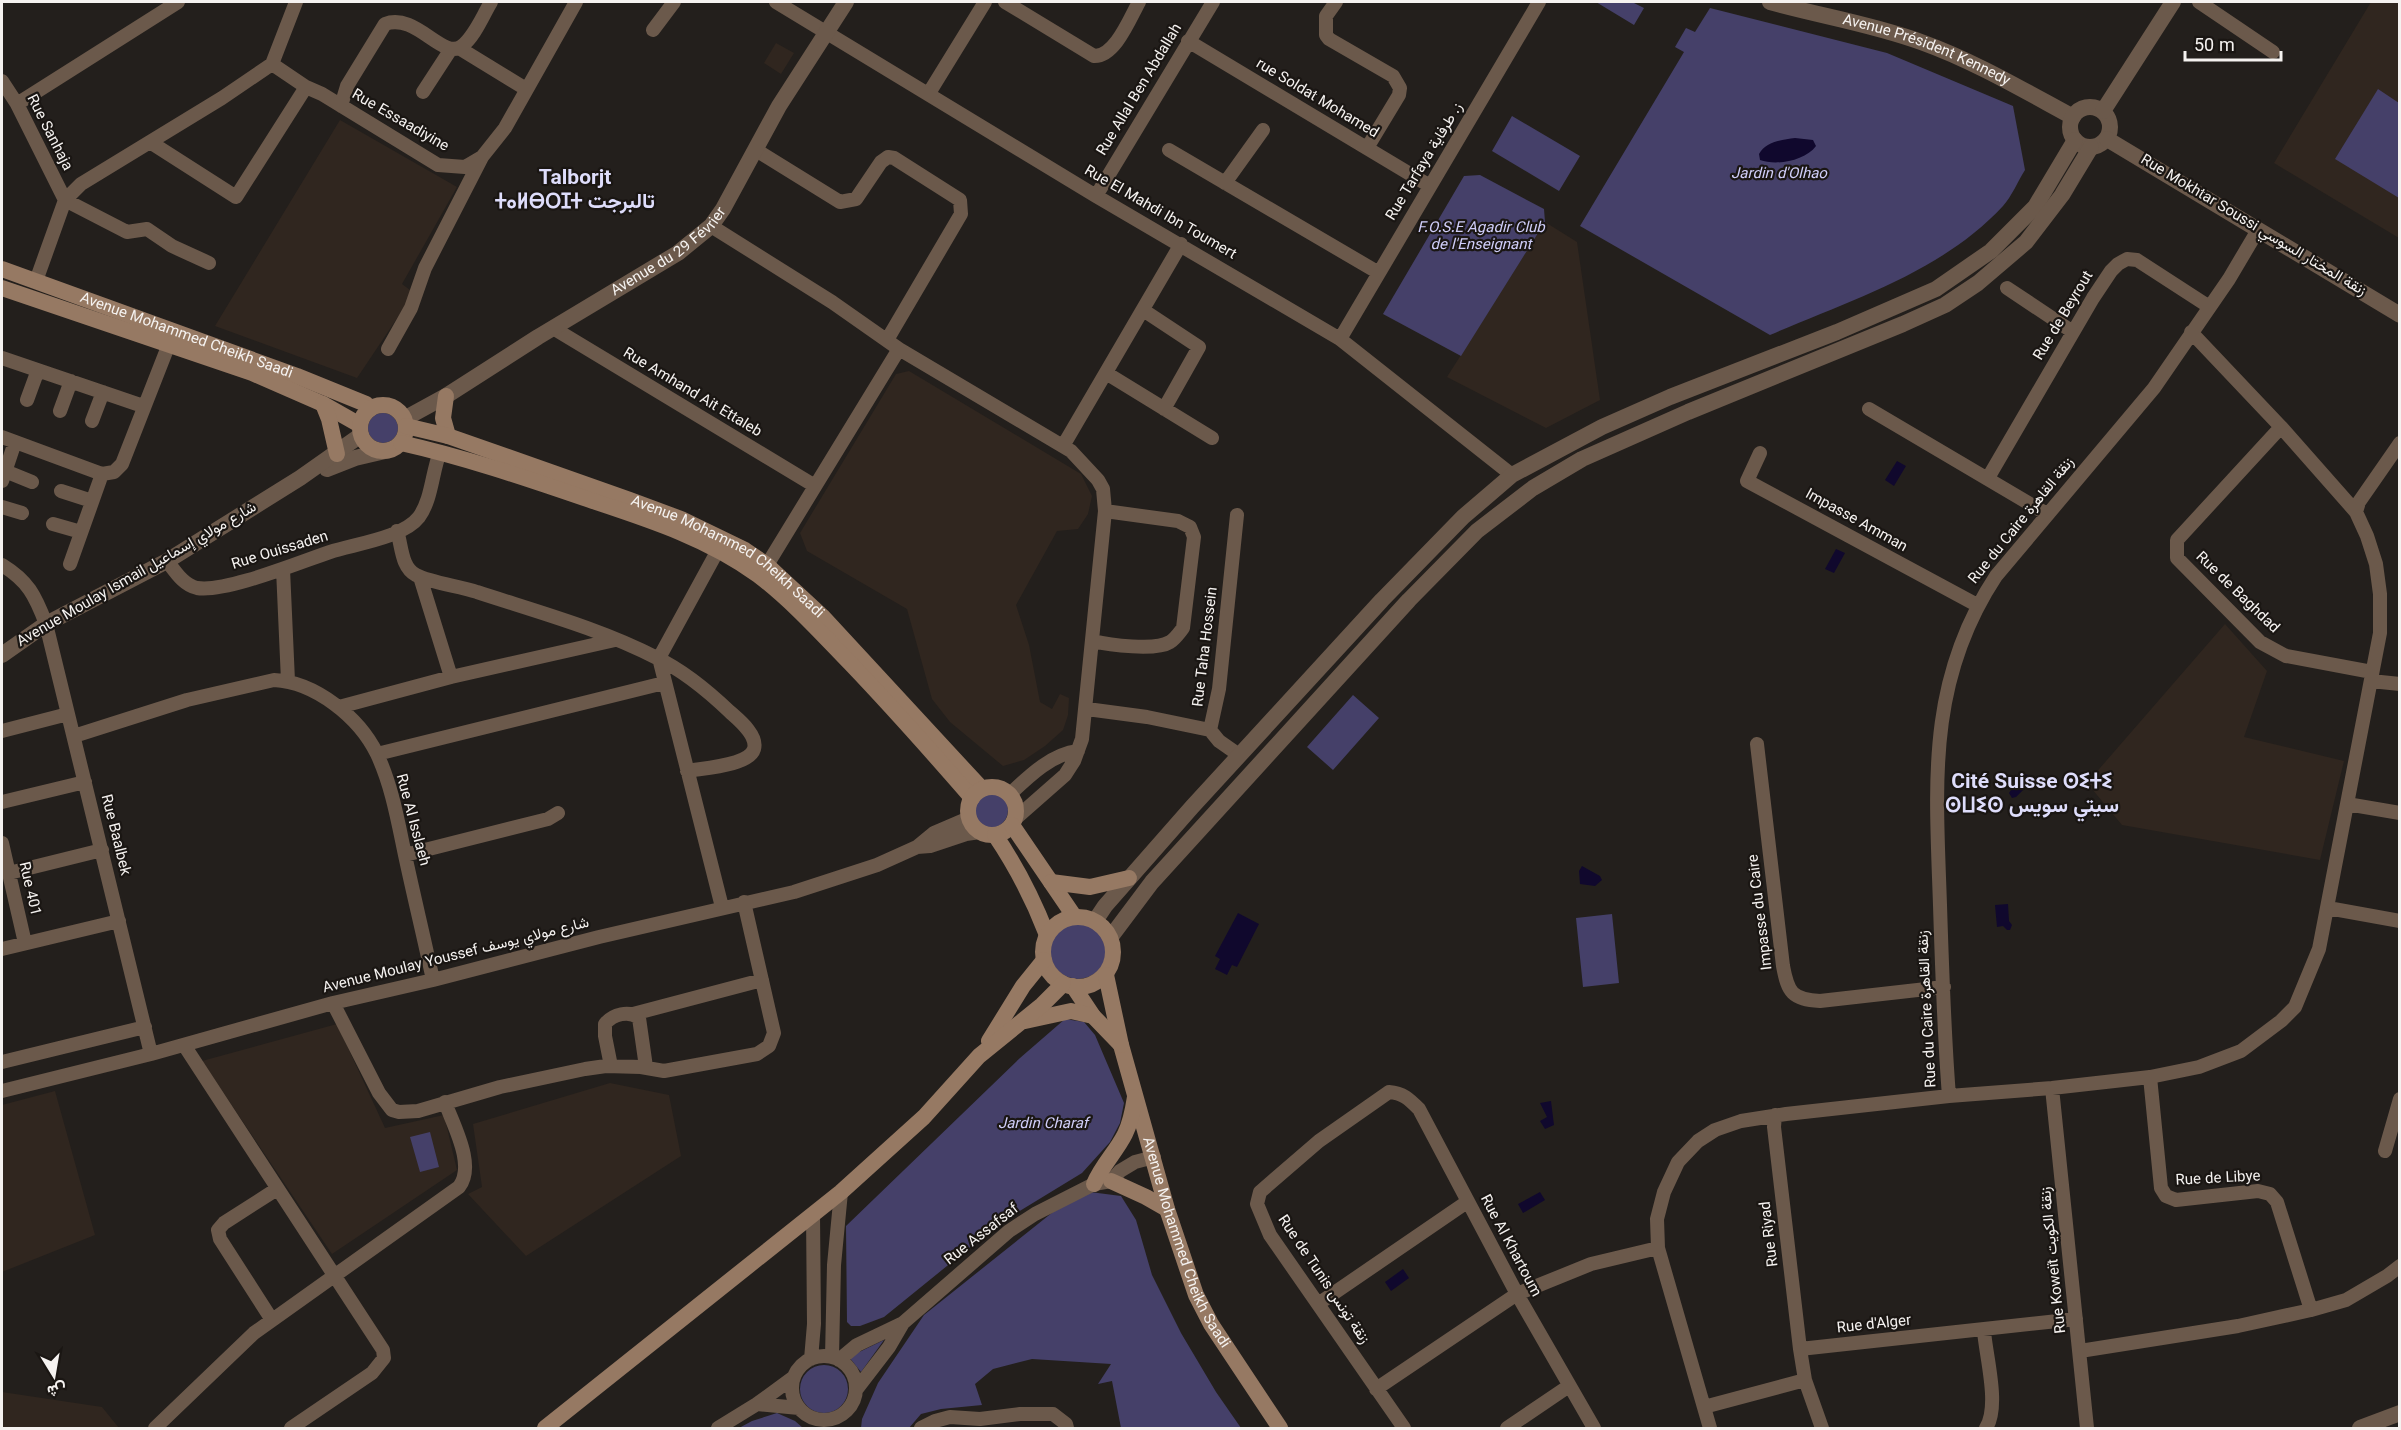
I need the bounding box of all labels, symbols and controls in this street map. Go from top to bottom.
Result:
street label: Avenue Président Kennedy [1840,9,2014,92]
street label: Rue Allal Ben Abdallah [1091,20,1189,160]
scale bar [2185,24,2281,62]
text: 50 m [2194,33,2235,61]
street label: rue Soldat Mohamed [1251,53,1383,145]
street label: Rue Essaadiyine [347,84,453,158]
street label: Rue Sanhaja [20,91,78,175]
street label: Rue Tarfaya ز. طرفاية [1381,99,1469,225]
street label: Rue Mokhtar Soussi زنقة المختار السوسي [2136,149,2370,303]
street label: Rue El Mahdi Ibn Toumert [1080,160,1240,266]
district label: Talborjt ⵜⴰⵍⴱⵔⵊⵜ تالبرجت [495,162,655,219]
park label: Jardin d'Olhao [1731,163,1828,186]
street label: Avenue du 29 Février [607,202,732,302]
park label: F.O.S.E Agadir Club de l'Enseignant [1417,217,1546,257]
street label: Rue de Beyrout [2028,267,2100,365]
street label: Avenue Mohammed Cheikh Saadi [77,287,296,385]
street label: Rue Amhand Ait Ettaleb [618,342,766,444]
street label: Rue du Caire زنقة القاهرة [1963,453,2081,589]
street label: Impasse Amman [1801,483,1911,559]
street label: Avenue Mohammed Cheikh Saadi [627,490,829,624]
street label: Avenue Moulay Ismail شارع مولاي إسماعيل [13,496,262,653]
street label: Rue Ouissaden [229,525,331,577]
street label: Rue de Baghdad [2190,547,2284,639]
street label: Rue Taha Hossein [1187,586,1225,708]
district label: Cité Suisse ⵙⵉⵜⵉ ⵙⵡⵉⵙ سيتي سويس [1945,766,2119,823]
street label: Rue Al Isslaeh [389,771,435,869]
street label: Rue Baalbek [94,792,136,878]
street label: Impasse du Caire [1742,853,1780,971]
street label: Rue 401 [12,860,46,918]
street label: Avenue Moulay Youssef شارع مولاي يوسف [320,912,592,1000]
street label: Rue du Caire زنقة القاهرة [1912,930,1944,1088]
park label: Jardin Charaf [998,1113,1092,1136]
street label: Avenue Mohammed Cheikh Saadi [1136,1134,1236,1353]
street label: Rue de Libye [2175,1165,2261,1193]
street label: Rue Koweït زنقة الكويت [2035,1185,2073,1335]
street label: Rue Al Khartoum [1473,1191,1547,1301]
street label: Rue Assafsaf [940,1198,1025,1272]
street label: Rue Riyad [1755,1200,1785,1268]
street label: Rue de Tunis زنقة تونس [1271,1211,1375,1349]
street label: Rue d'Alger [1836,1310,1912,1340]
north arrow [24,1346,84,1406]
text: ش [45,1374,68,1402]

